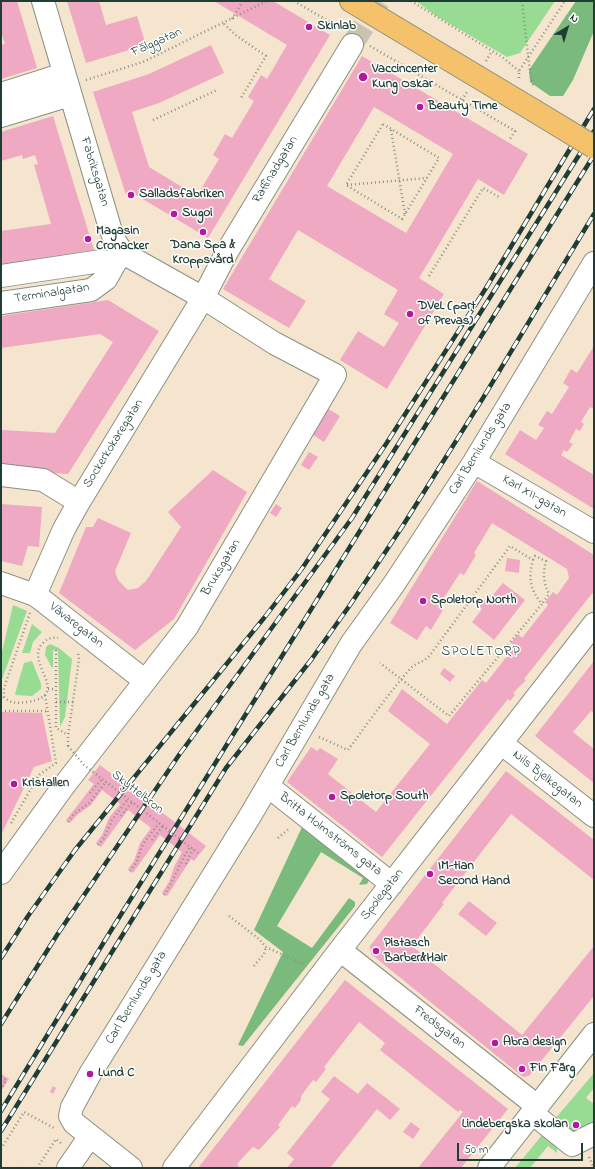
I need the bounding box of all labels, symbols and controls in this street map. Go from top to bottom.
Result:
north arrow [547,8,587,48]
text: N [567,10,582,27]
place label: Skinlab [317,19,356,35]
marker: Skinlab [304,22,314,32]
street label: Fälggatan [129,25,185,61]
place label: Vaccincenter Kung Oskar [372,62,438,93]
marker: Vaccincenter Kung Oskar [357,71,369,83]
place label: Beauty Time [428,99,498,115]
marker: Beauty Time [415,102,425,112]
street label: Raffinadgatan [250,134,302,206]
street label: Fabriksgatan [76,135,112,209]
place label: Salladsfabriken [139,187,224,203]
marker: Salladsfabriken [126,190,136,200]
place label: Sugoi [182,206,213,222]
marker: Sugoi [169,209,179,219]
place label: Magasin Cronacker [96,224,149,255]
marker: Dana Spa & Kroppsvård [198,227,208,237]
marker: Magasin Cronacker [83,234,93,244]
place label: Dana Spa & Kroppsvård [171,238,235,269]
street label: Terminalgatan [13,280,91,308]
place label: DVeL (part of Prevas) [418,299,476,330]
marker: DVeL (part of Prevas) [405,309,415,319]
street label: Sockerkokaregatan [80,397,148,491]
street label: Carl Bernlunds gata [446,400,516,498]
street label: Karl XII-gatan [499,472,569,522]
street label: Bruksgatan [199,537,245,599]
place label: Spoletorp North [431,593,516,609]
marker: Spoletorp North [418,596,428,606]
street label: Vävaregatan [45,600,107,652]
district label: SPOLETORP [441,645,521,661]
street label: Carl Bernlunds gata [273,671,339,771]
street label: Nils Bjelkegatan [509,748,585,812]
street label: Skyttelbron [108,768,166,818]
place label: Kristallen [22,776,69,792]
marker: Kristallen [9,779,19,789]
place label: Spoletorp South [340,789,428,805]
street label: Britta Holmströms gata [275,790,385,880]
marker: Spoletorp South [327,792,337,802]
place label: IM-tian Second Hand [438,859,510,890]
street label: Spolegatan [358,866,408,924]
marker: IM-tian Second Hand [425,869,435,879]
place label: Pistasch Barber&Hair [384,936,447,967]
marker: Pistasch Barber&Hair [371,946,381,956]
street label: Carl Bernlunds gata [103,949,171,1047]
street label: Fredsgatan [410,1003,468,1053]
place label: Abra design [503,1035,567,1051]
marker: Abra design [490,1038,500,1048]
place label: Fin Färg [530,1061,575,1077]
marker: Fin Färg [517,1064,527,1074]
place label: Lund C [98,1066,134,1082]
marker: Lund C [85,1069,95,1079]
place label: Lindebergska skolan [462,1117,568,1133]
marker: Lindebergska skolan [571,1120,581,1130]
scale bar [459,1135,585,1161]
text: 50 m [464,1141,488,1159]

